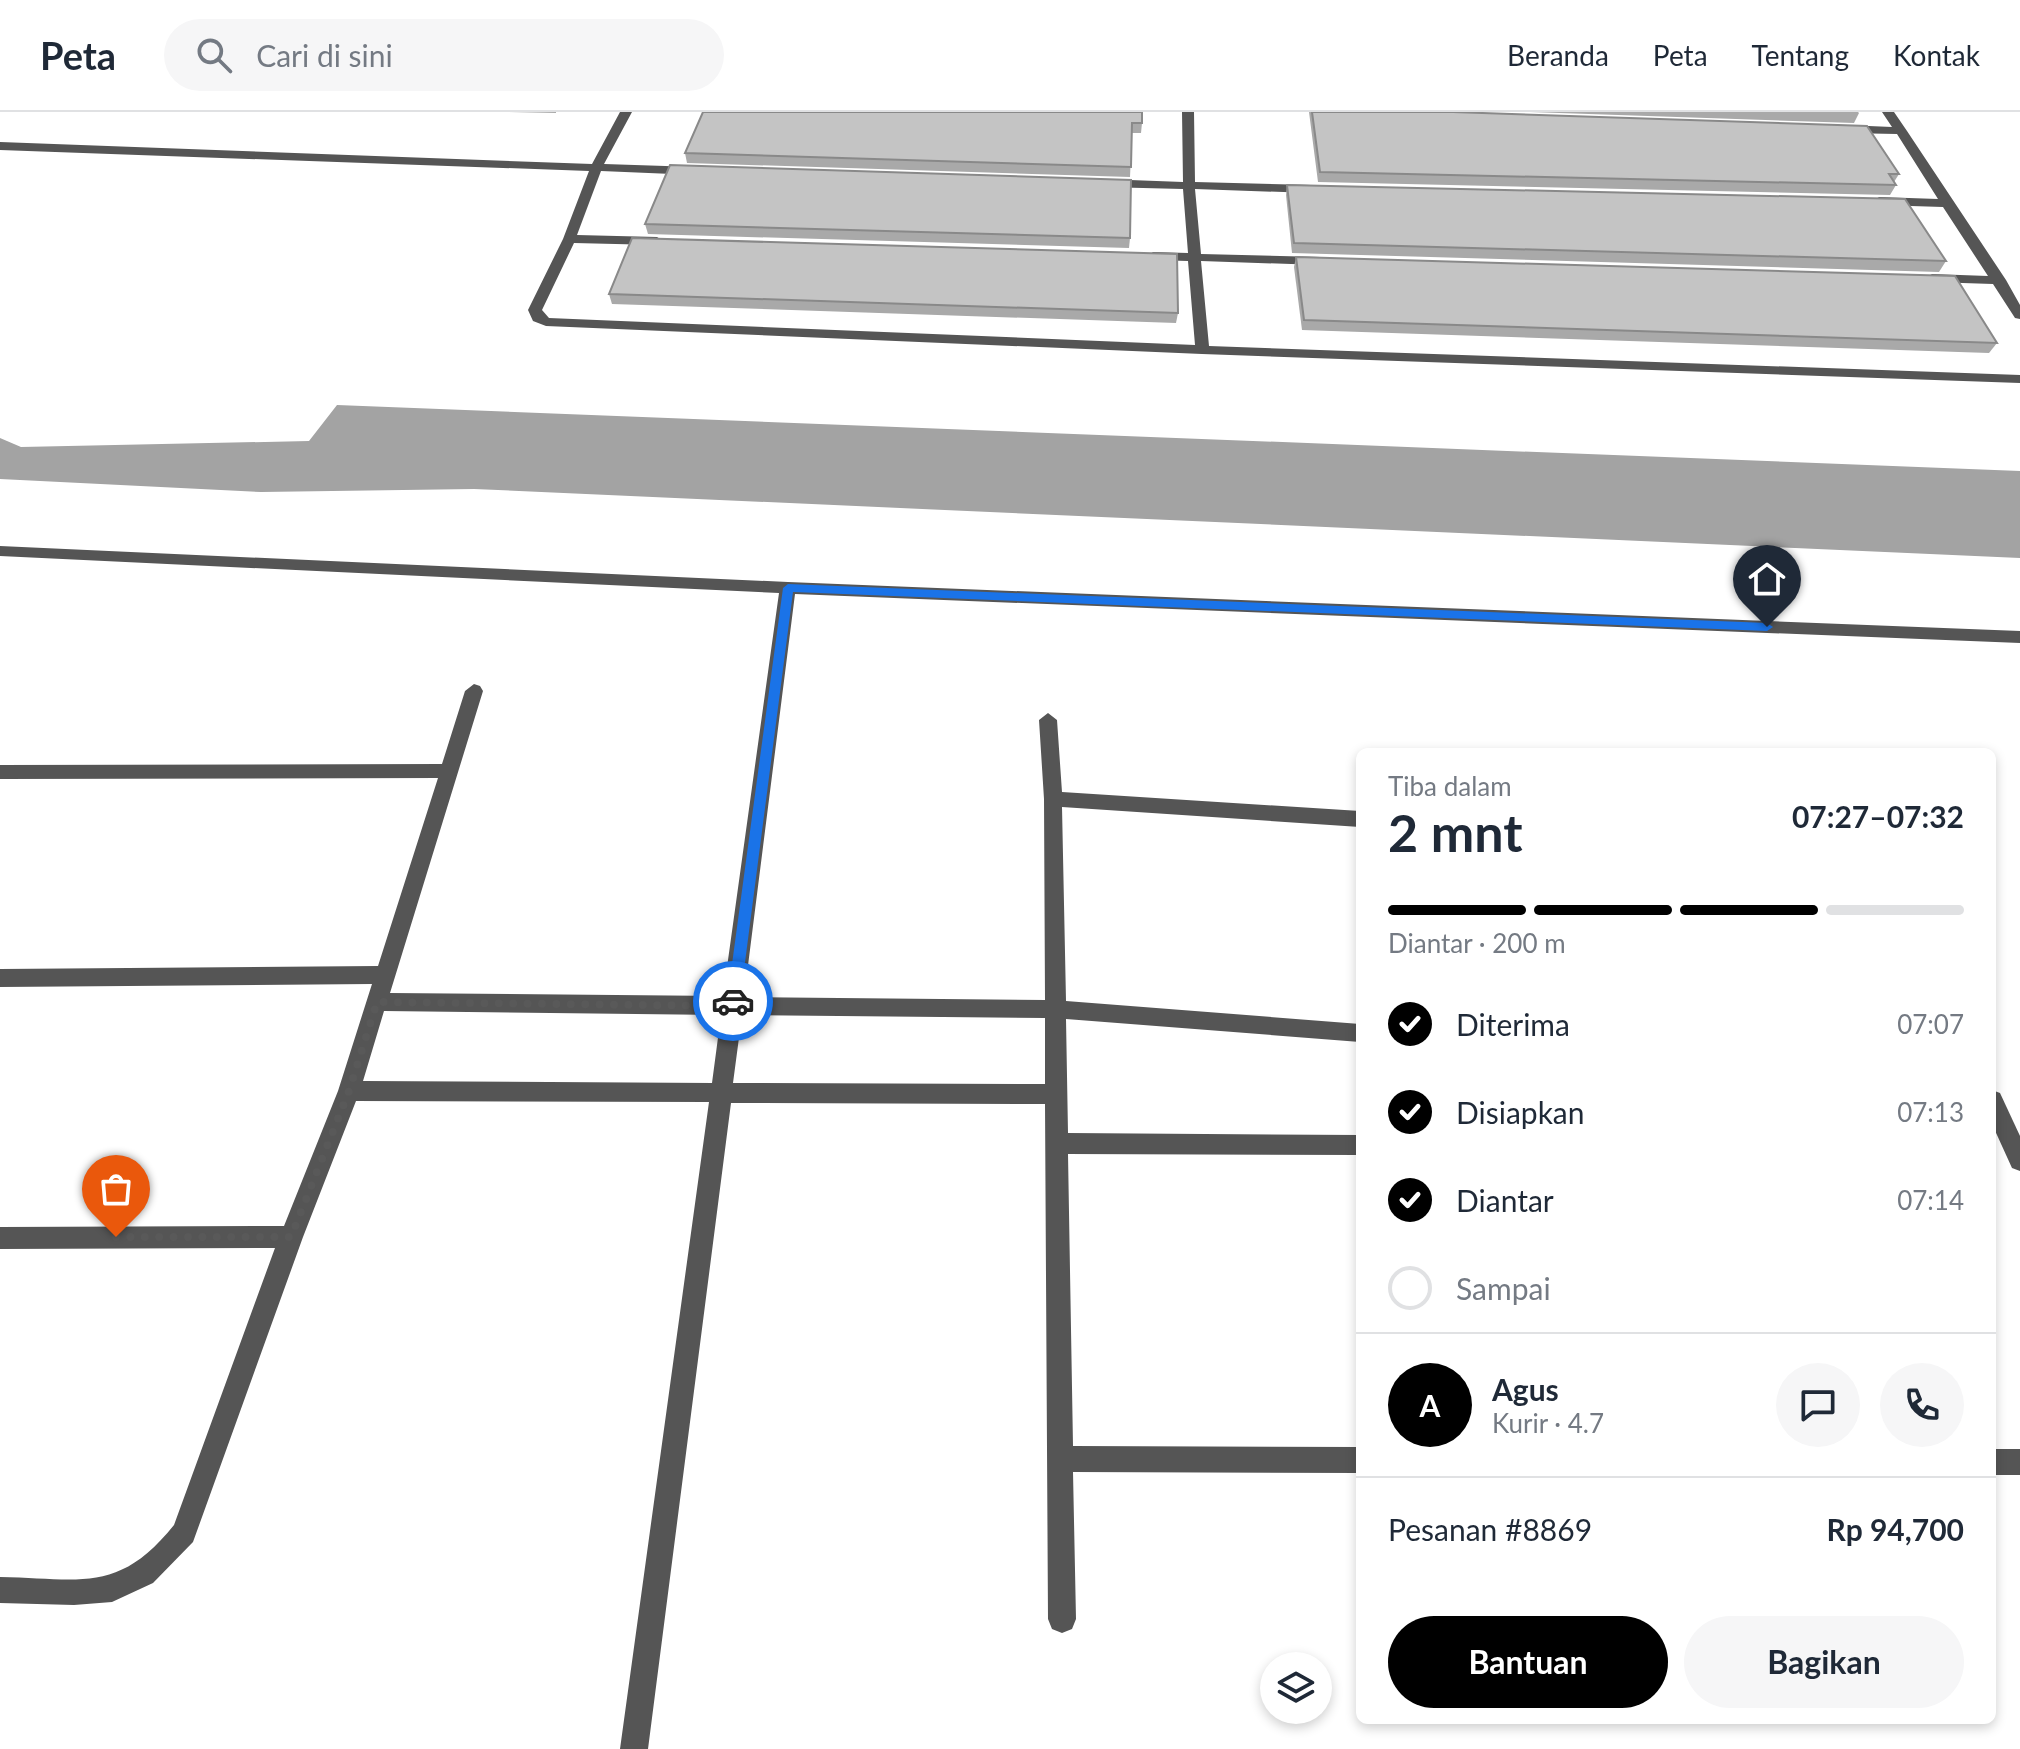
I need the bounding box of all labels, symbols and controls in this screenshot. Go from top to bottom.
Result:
search box [164,19,724,91]
text: Peta [40,32,116,78]
icon: search [192,33,236,77]
text: Cari di sini [256,37,393,73]
text: Beranda [1507,38,1609,72]
text: Peta [1653,38,1708,72]
text: Tentang [1752,38,1849,72]
text: Kontak [1893,38,1980,72]
pin [1733,545,1801,627]
icon: home [1745,557,1789,601]
text: Tiba dalam [1388,770,1512,802]
text: 07:27–07:32 [1792,798,1964,834]
text: 2 mnt [1388,801,1523,863]
text: Diantar · 200 m [1388,927,1566,959]
courier [693,961,773,1041]
icon: car [711,979,755,1023]
icon: check [1388,1002,1432,1046]
text: Diterima [1456,1006,1570,1042]
text: 07:07 [1897,1008,1964,1040]
icon: check [1388,1090,1432,1134]
text: Disiapkan [1456,1094,1585,1130]
text: 07:13 [1897,1096,1964,1128]
pin [82,1155,150,1237]
icon: bag [94,1167,138,1211]
icon: check [1388,1178,1432,1222]
text: Diantar [1456,1182,1554,1218]
text: 07:14 [1897,1184,1964,1216]
text: Sampai [1456,1270,1551,1306]
button: chat [1776,1363,1860,1447]
button: phone [1880,1363,1964,1447]
text: Agus [1492,1371,1559,1407]
text: A [1420,1387,1440,1423]
text: Kurir · 4.7 [1492,1407,1604,1439]
text: Pesanan #8869 [1388,1511,1592,1547]
text: Rp 94,700 [1827,1511,1964,1547]
button: Bantuan [1388,1616,1668,1708]
button: Bagikan [1684,1616,1964,1708]
map controls [1260,1652,1332,1724]
button: layers [1260,1652,1332,1724]

